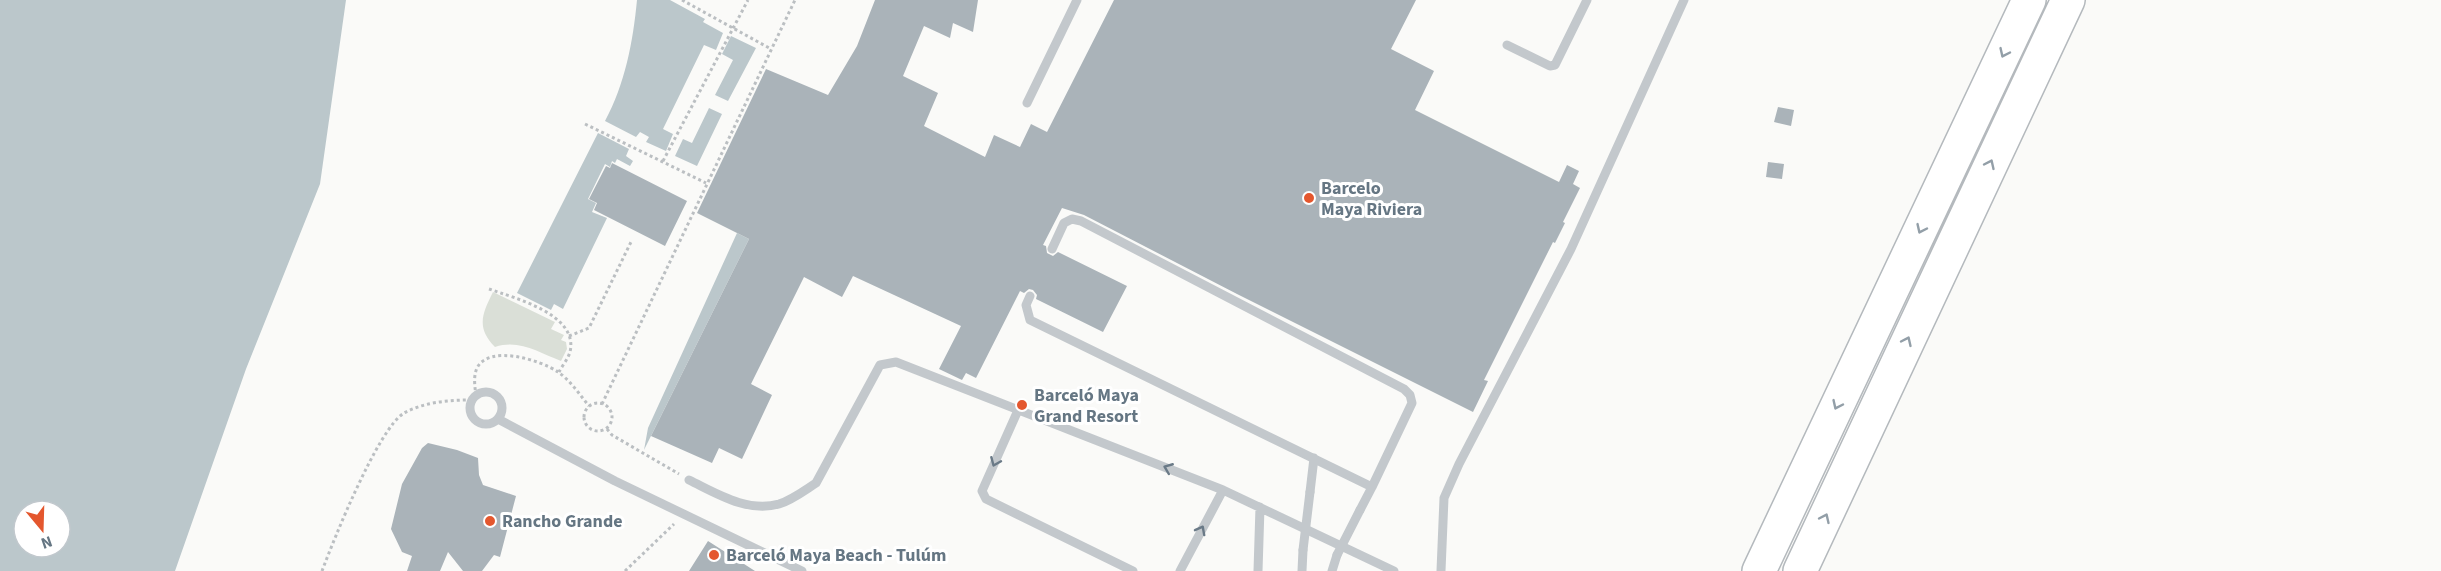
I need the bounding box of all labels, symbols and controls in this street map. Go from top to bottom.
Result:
one-way arrow [2000,46,2012,57]
one-way arrow [1982,160,1994,171]
place label: Barcelo Maya Riviera [1321,176,1422,222]
marker: Barcelo Maya Riviera [1302,191,1316,205]
one-way arrow [1916,223,1928,234]
one-way arrow [1900,337,1912,348]
place label: Barceló Maya Grand Resort [1034,383,1139,429]
marker: Barceló Maya Grand Resort [1015,398,1029,412]
one-way arrow [1833,399,1845,410]
one-way arrow [990,455,1002,466]
one-way arrow [1164,463,1175,475]
north arrow [12,499,72,559]
place label: Rancho Grande [502,509,623,534]
one-way arrow [1818,513,1830,524]
marker: Rancho Grande [483,514,497,528]
one-way arrow [1194,526,1206,537]
text: N [38,530,55,554]
place label: Barceló Maya Beach - Tulúm [726,543,946,568]
marker: Barceló Maya Beach - Tulúm [707,548,721,562]

